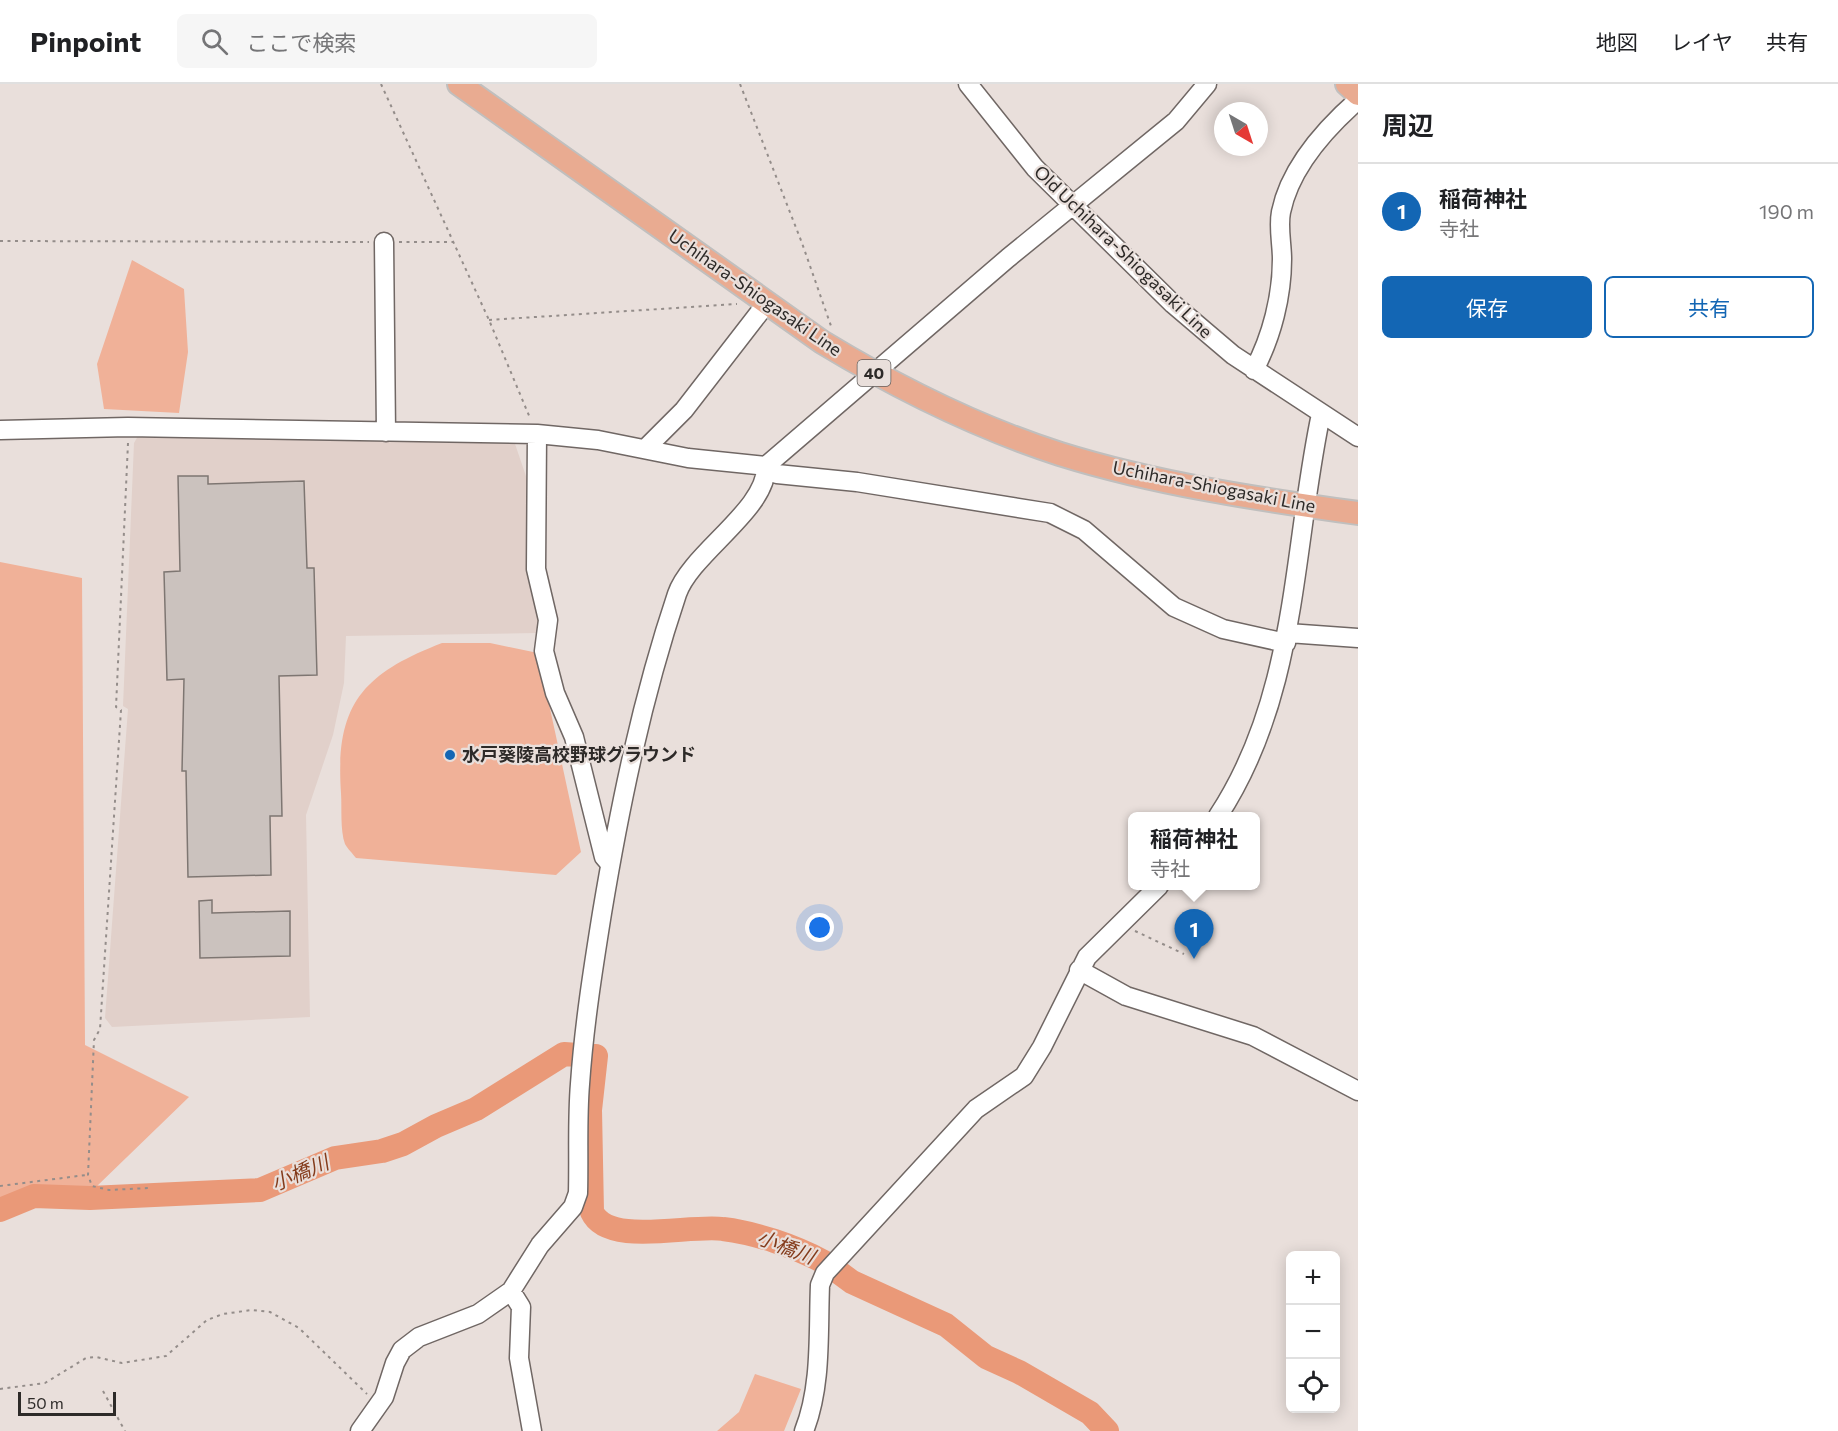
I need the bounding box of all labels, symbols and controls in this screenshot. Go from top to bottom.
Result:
search box [177,14,597,68]
text: Pinpoint [30,24,141,58]
icon: search [198,25,231,58]
text: ここで検索 [246,29,356,56]
text: 地図 [1596,29,1638,54]
text: レイヤ [1671,29,1733,54]
text: 共有 [1766,29,1808,54]
north arrow [1214,102,1268,156]
text: 周辺 [1382,109,1434,140]
street label: Old Uchihara-Shiogasaki Line [1030,160,1217,342]
text: 稲荷神社 [1439,185,1527,212]
text: 1 [1397,199,1406,223]
text: 190 m [1759,199,1814,223]
text: 寺社 [1439,216,1479,240]
street label: Uchihara-Shiogasaki Line [665,224,846,360]
button: 保存 [1382,276,1592,338]
button: 共有 [1604,276,1814,338]
road number: 40 [858,360,890,386]
street label: Uchihara-Shiogasaki Line [1111,456,1318,516]
place label: 水戸葵陵高校野球グラウンド [462,743,696,765]
marker: 水戸葵陵高校野球グラウンド [443,748,457,762]
popup [1128,812,1260,890]
text: 稲荷神社 [1150,825,1238,852]
text: 寺社 [1150,856,1190,880]
pin: 1 [1174,910,1214,959]
your location [805,913,834,942]
water label: 小橋川 [267,1149,334,1195]
water label: 小橋川 [754,1224,821,1269]
map controls [1286,1251,1340,1413]
button: + [1286,1251,1340,1305]
button: − [1286,1305,1340,1359]
button: locate [1286,1359,1340,1413]
scale bar [18,1389,116,1416]
text: 50 m [27,1393,64,1412]

